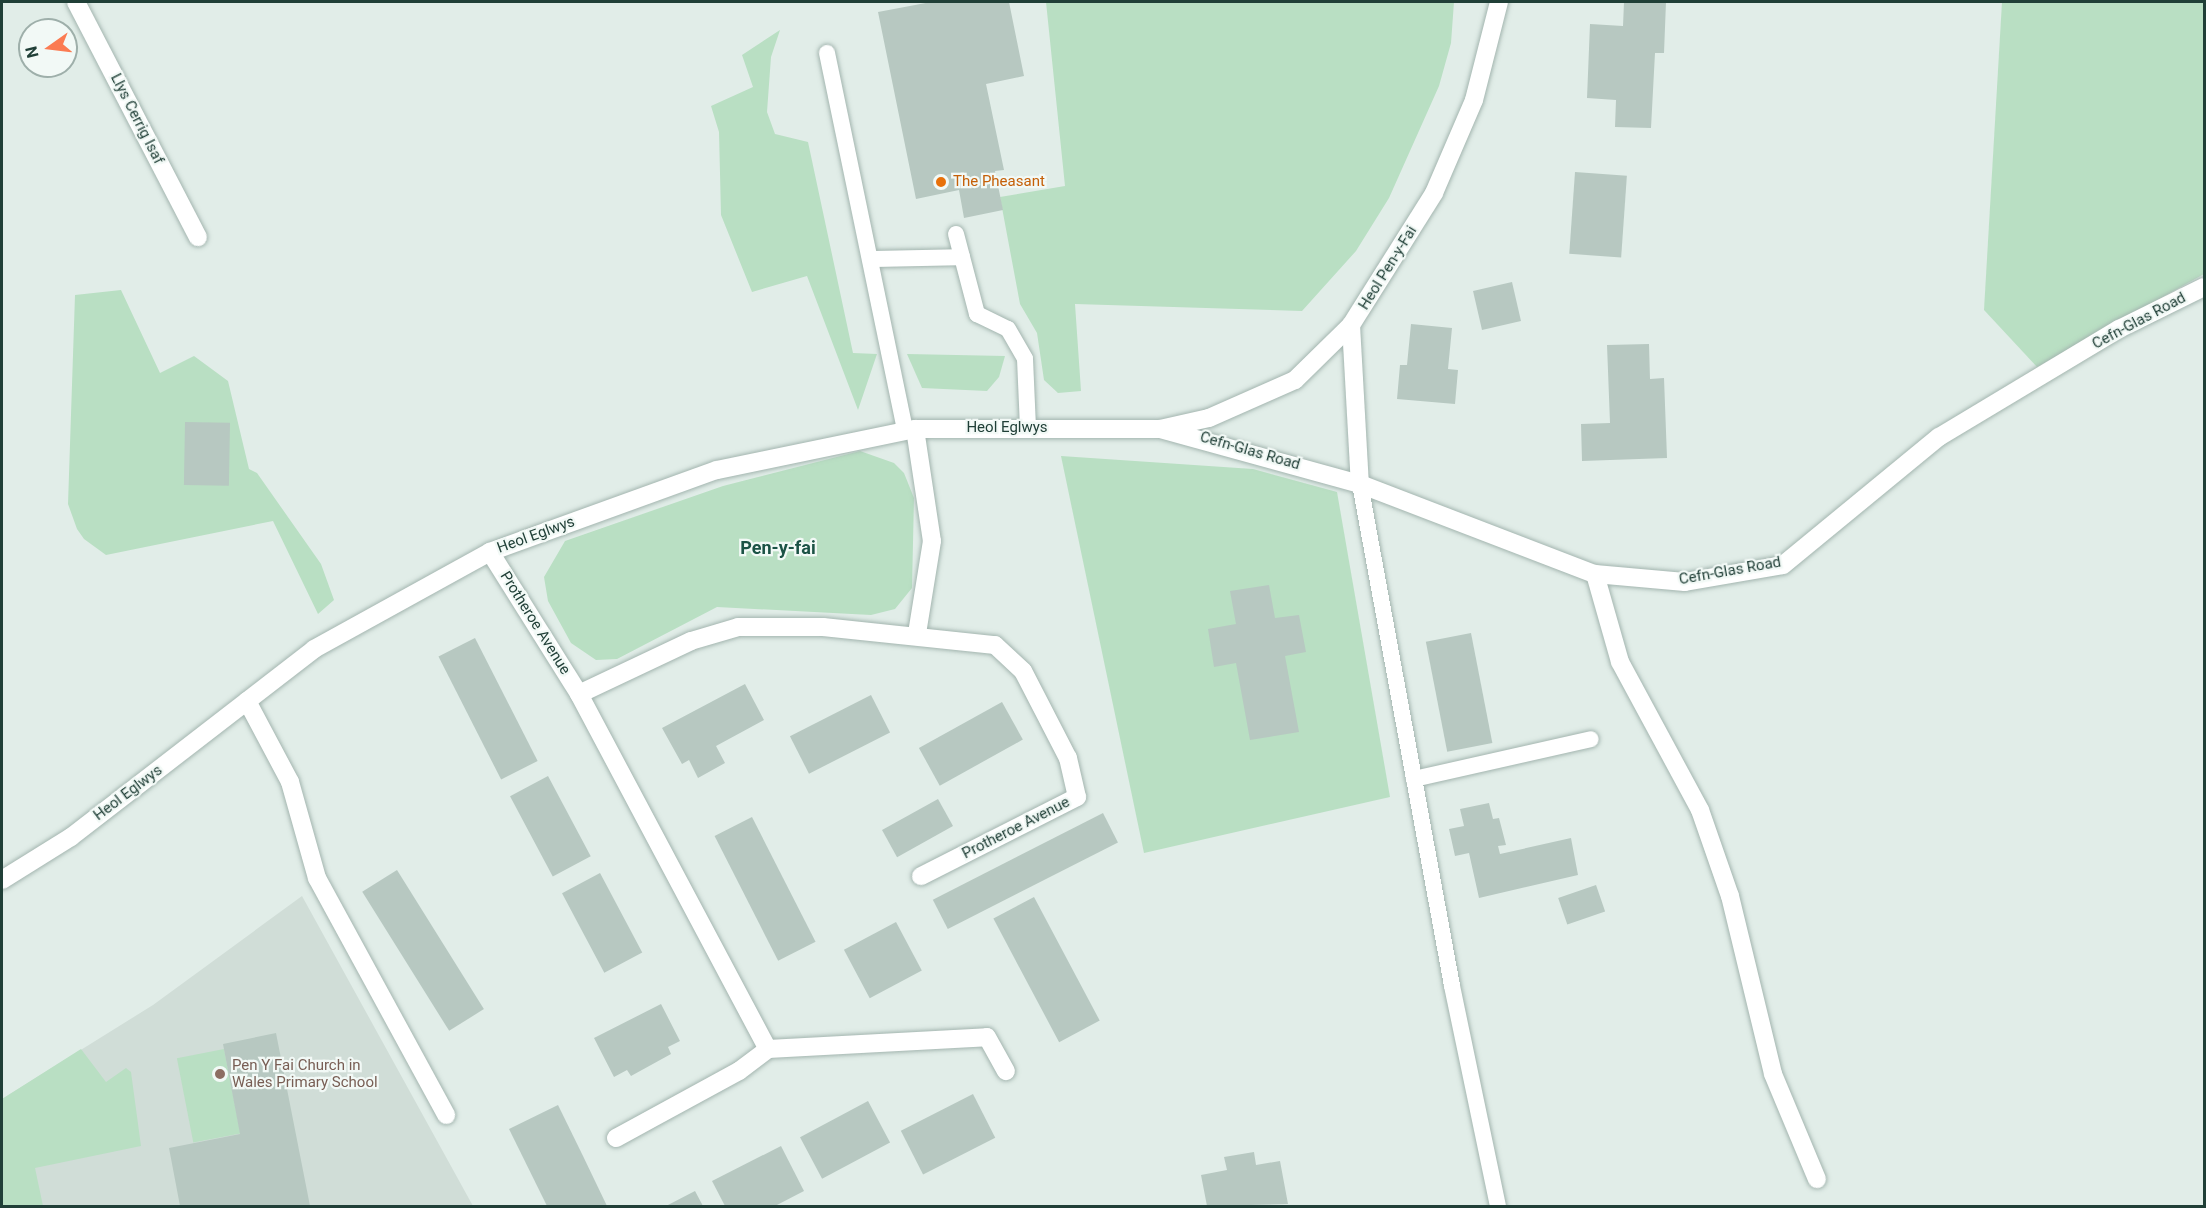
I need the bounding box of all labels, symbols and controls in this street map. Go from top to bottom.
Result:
north arrow [18,18,78,78]
text: N [21,44,43,60]
street label: Llys Cerrig Isaf [106,71,168,167]
place label: The Pheasant [953,173,1045,191]
marker: The Pheasant [934,175,948,189]
street label: Heol Pen-y-Fai [1355,223,1421,313]
street label: Cefn-Glas Road [2089,289,2189,353]
street label: Heol Eglwys [966,419,1048,437]
street label: Cefn-Glas Road [1198,428,1302,474]
street label: Heol Eglwys [495,513,577,557]
district label: Pen-y-fai [740,537,816,559]
street label: Cefn-Glas Road [1678,553,1782,589]
street label: Protheroe Avenue [496,568,574,678]
street label: Heol Eglwys [90,761,166,825]
street label: Protheroe Avenue [959,793,1073,863]
place label: Pen Y Fai Church in Wales Primary School [232,1056,378,1091]
marker: Pen Y Fai Church in Wales Primary School [213,1067,227,1081]

